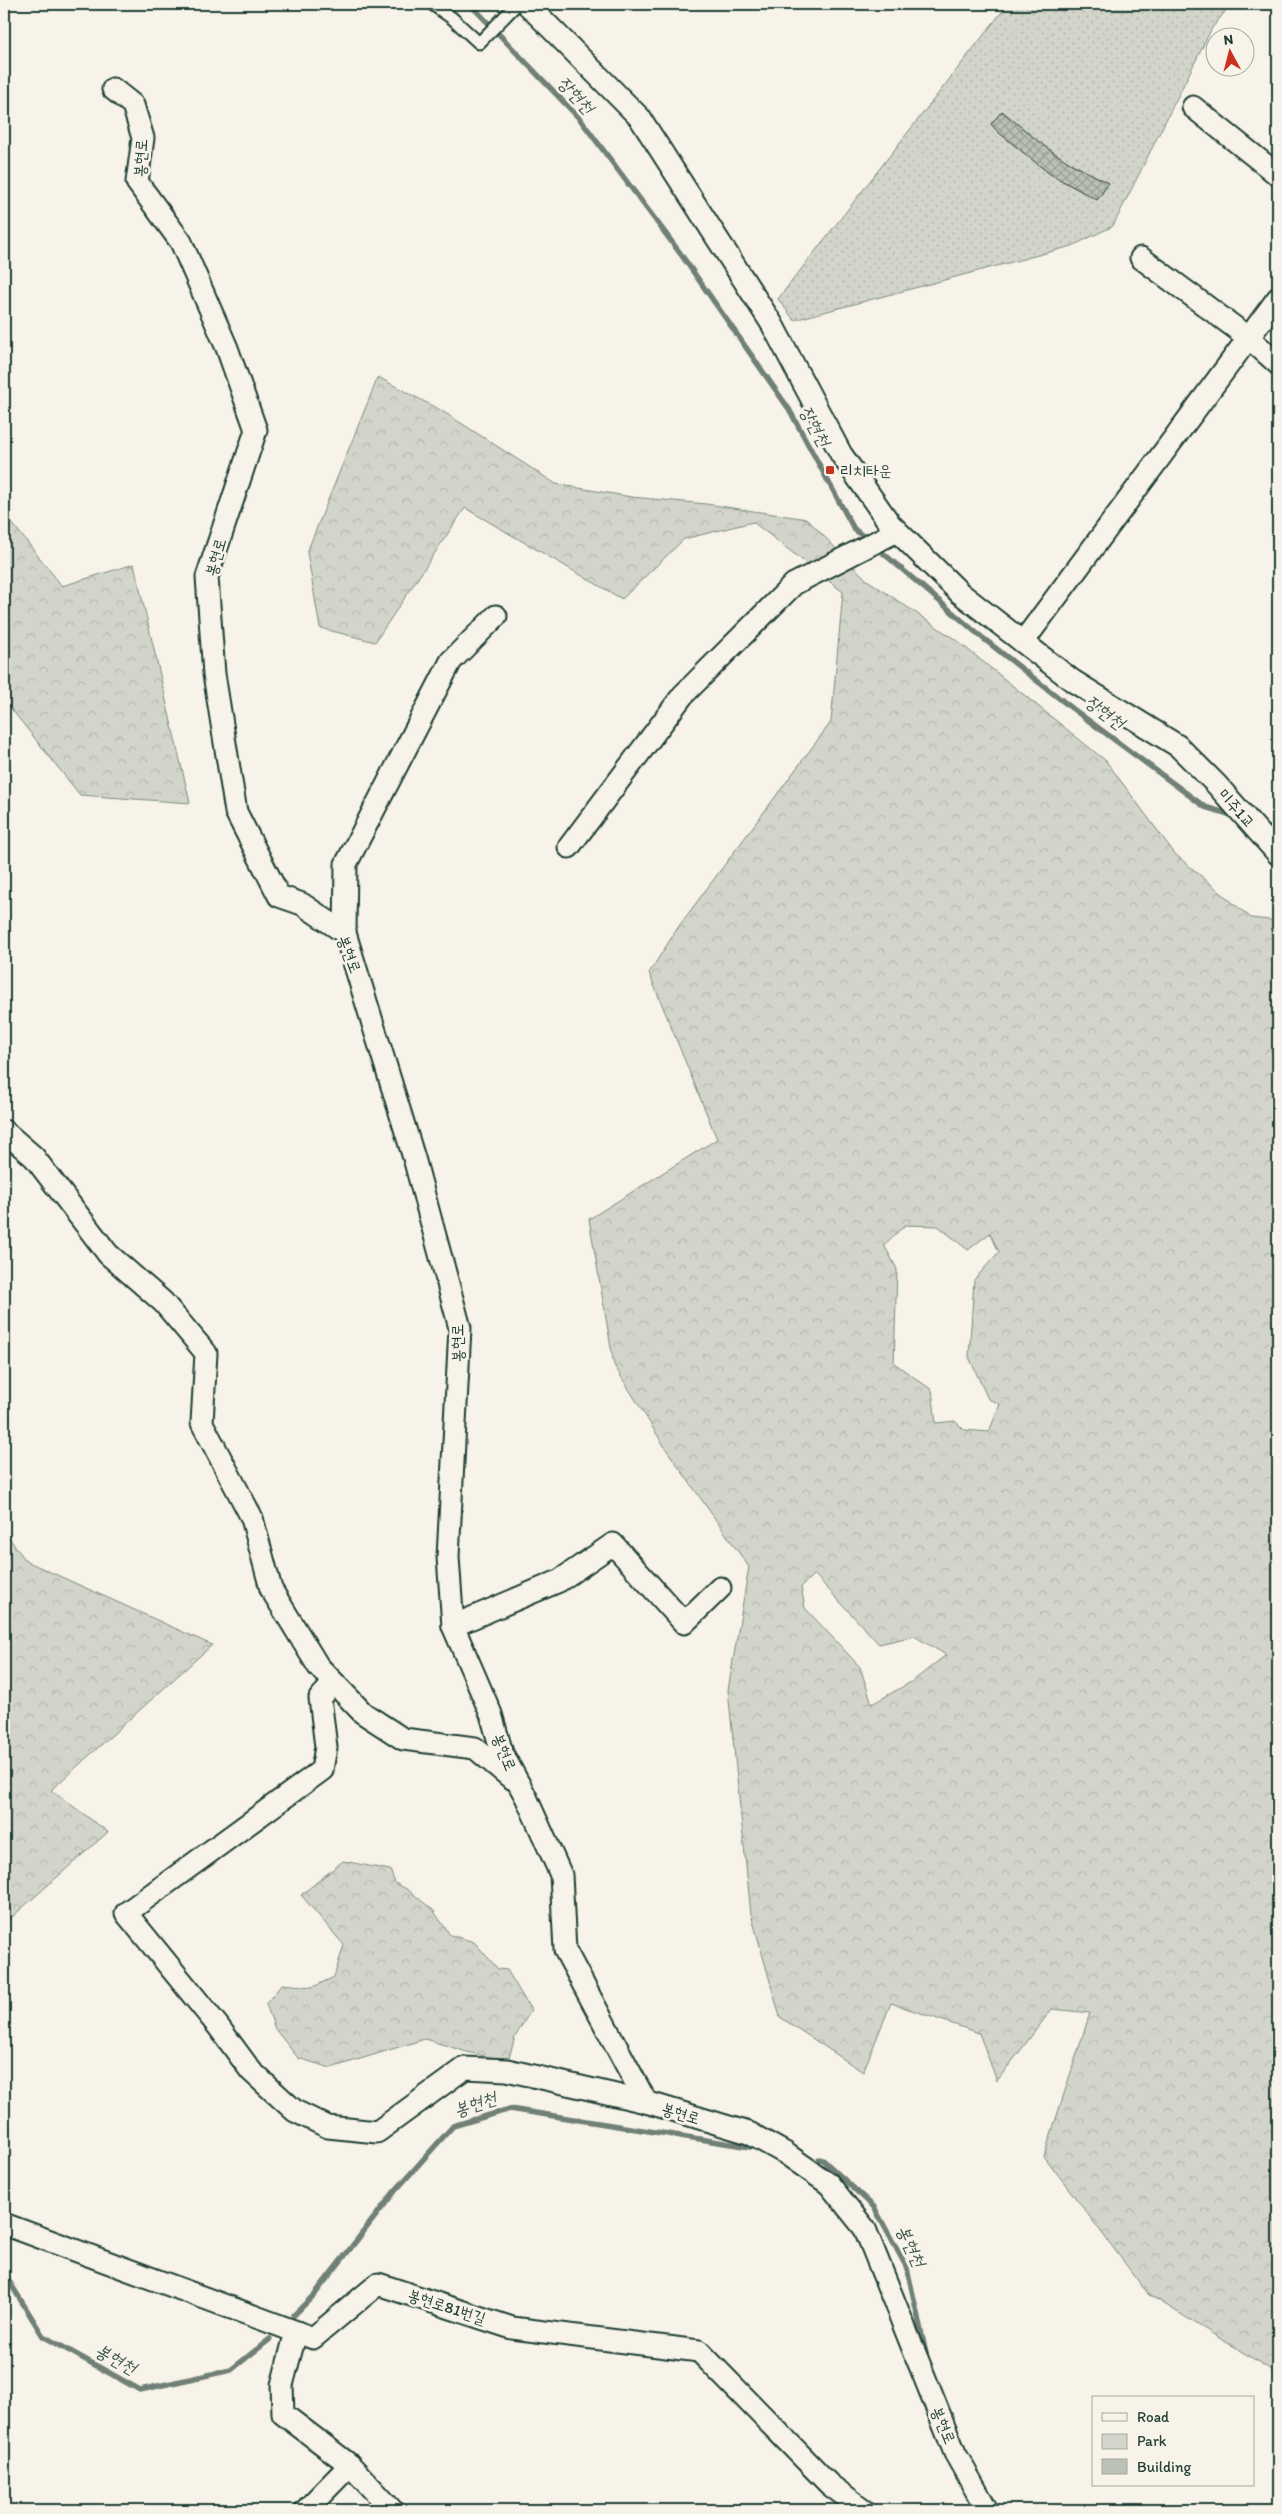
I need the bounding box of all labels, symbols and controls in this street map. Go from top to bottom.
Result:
north arrow [1204,28,1254,78]
text: N [1223,31,1234,49]
water label: 장현천 [553,72,600,120]
street label: 봉현로 [130,138,151,178]
water label: 장현천 [795,402,836,452]
place label: 리치타운 [840,461,892,480]
marker: 리치타운 [824,464,836,476]
street label: 봉현로 [201,536,230,578]
water label: 장현천 [1081,690,1130,735]
street label: 미주1교 [1214,785,1259,832]
street label: 봉현로 [334,933,365,976]
street label: 봉현로 [448,1324,467,1362]
street label: 봉현로 [488,1731,521,1774]
water label: 봉현천 [451,2086,501,2121]
street label: 봉현로 [660,2099,702,2128]
water label: 봉현천 [892,2222,931,2272]
street label: 봉현로81번길 [406,2285,488,2328]
water label: 봉현천 [92,2339,142,2380]
legend [1092,2396,1254,2486]
street label: 봉현로 [927,2404,960,2447]
text: Road [1137,2408,1170,2426]
text: Park [1137,2432,1167,2450]
text: Building [1137,2458,1191,2476]

